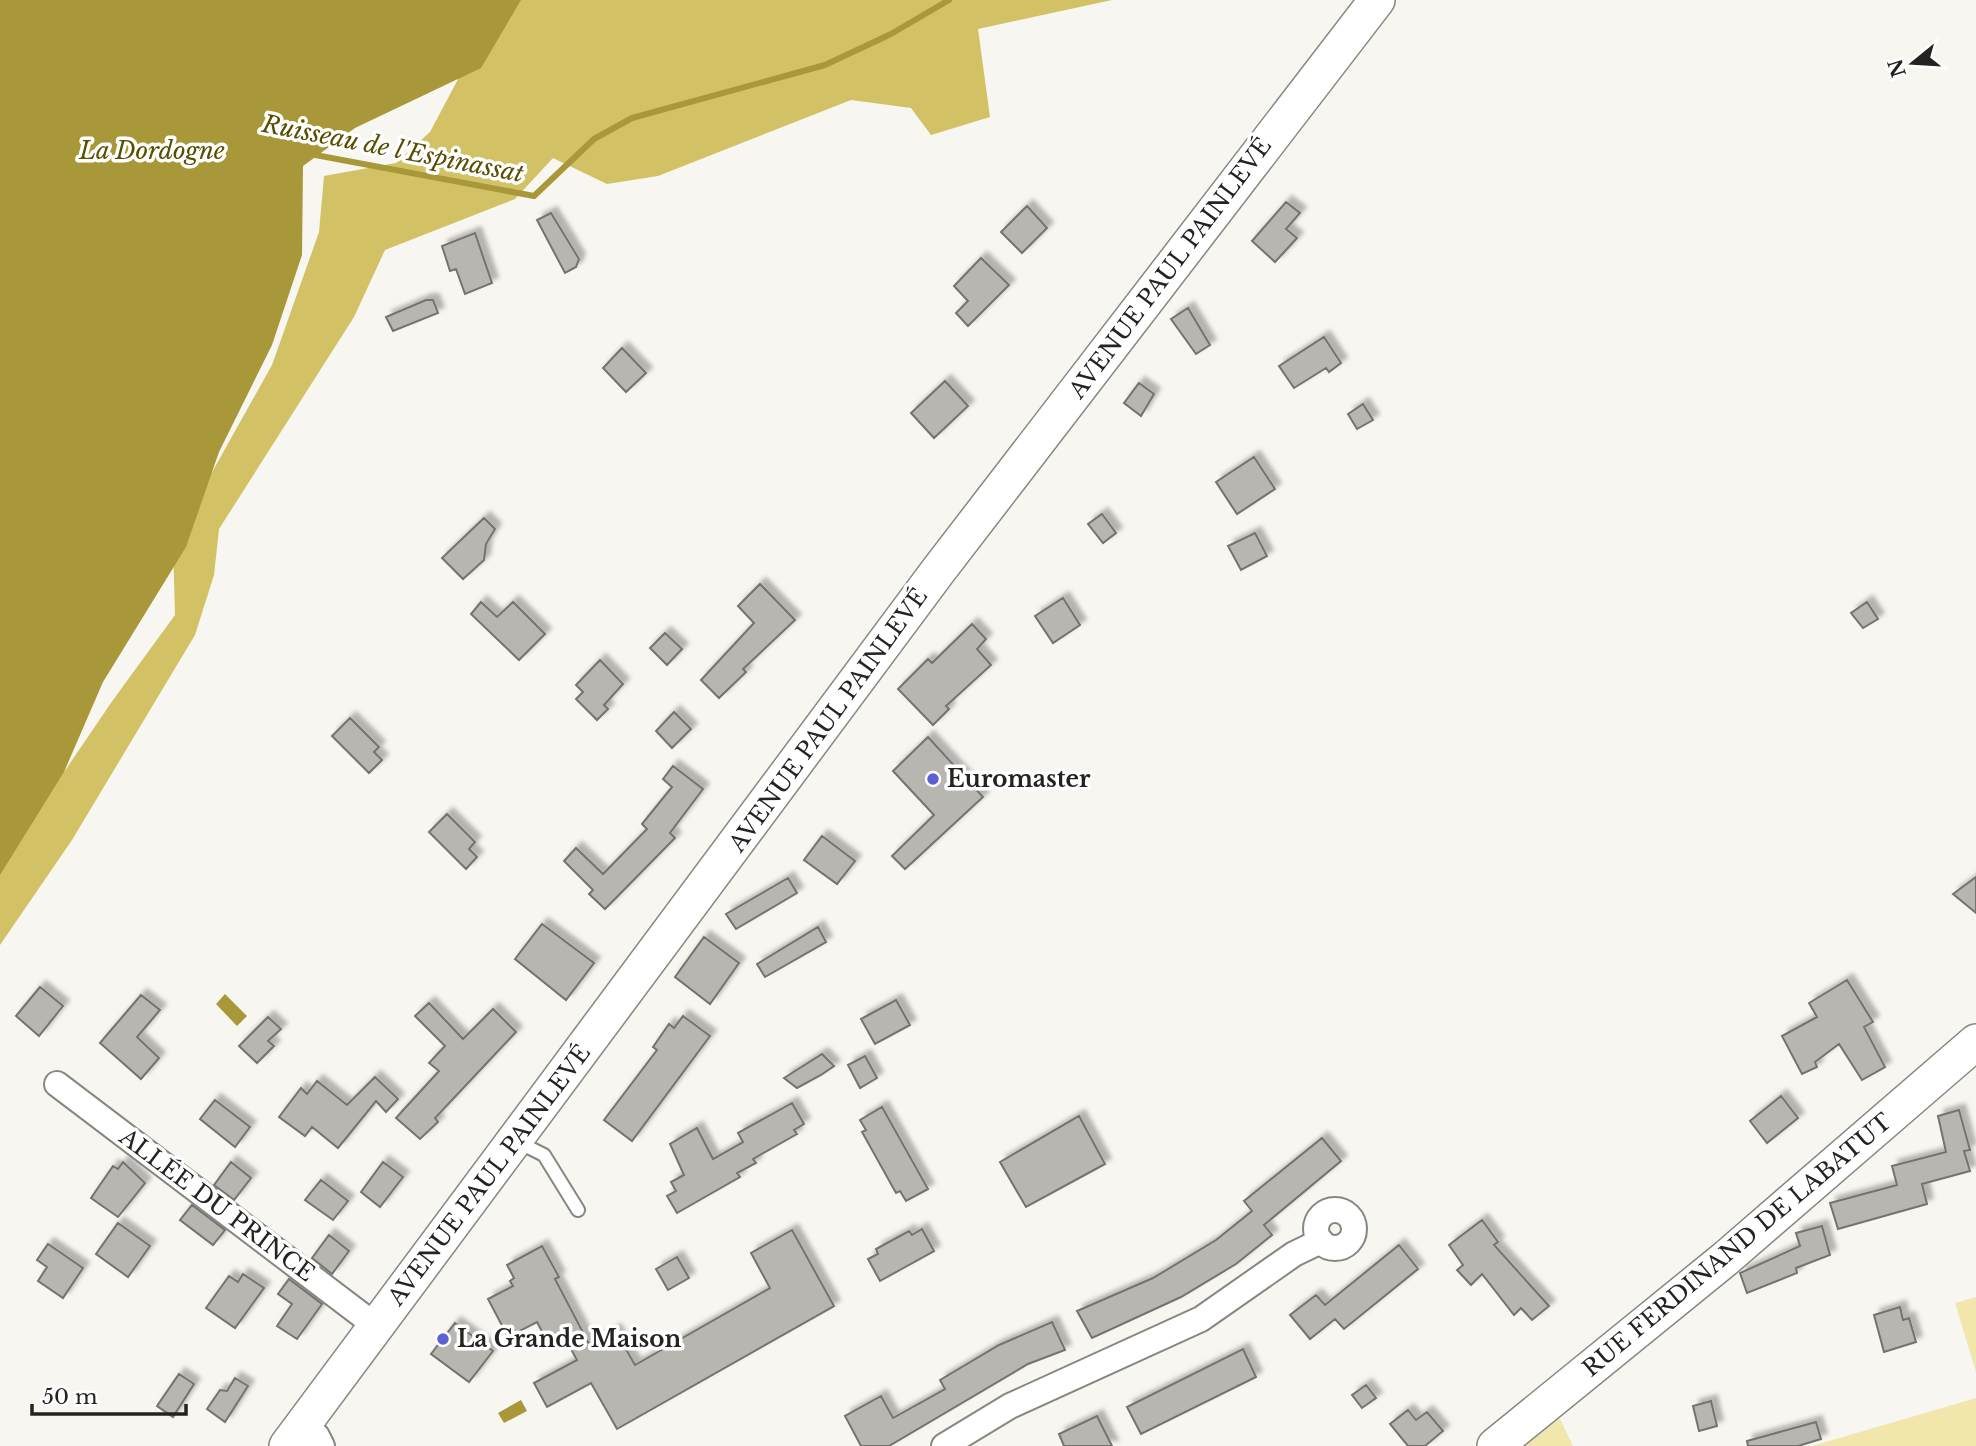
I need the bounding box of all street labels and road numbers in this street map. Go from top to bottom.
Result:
street label: AVENUE PAUL PAINLEVÉ [1061,132,1277,405]
street label: AVENUE PAUL PAINLEVÉ [722,582,933,858]
street label: AVENUE PAUL PAINLEVÉ [380,1039,596,1312]
street label: RUE FERDINAND DE LABATUT [1577,1107,1897,1382]
street label: ALLÉE DU PRINCE [113,1121,321,1287]

